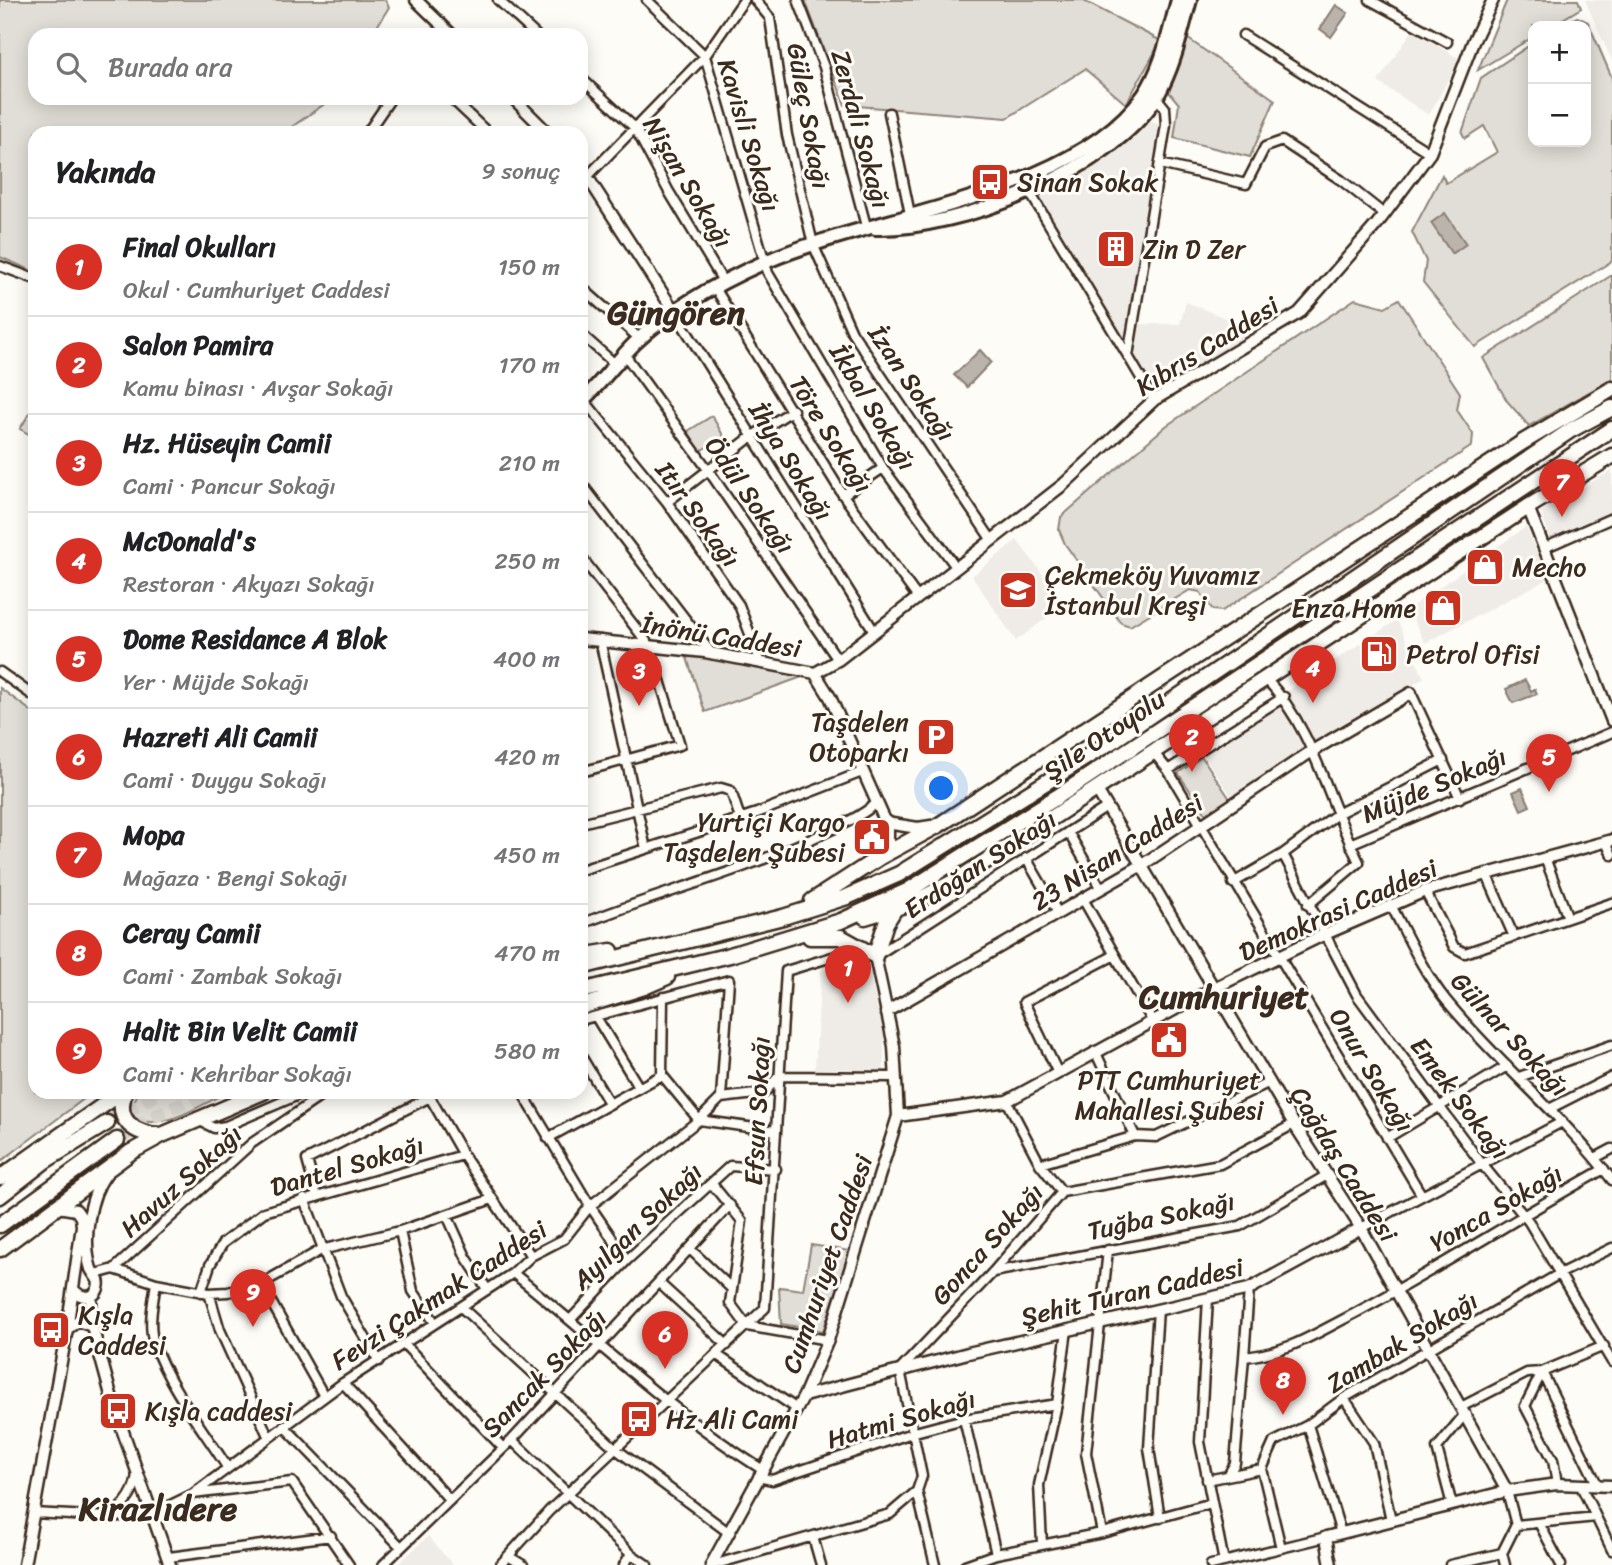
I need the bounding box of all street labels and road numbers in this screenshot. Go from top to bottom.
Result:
street label: Güleç Sokağı [774,39,844,193]
street label: Zerdali Sokağı [818,44,904,214]
street label: Kavisli Sokağı [704,53,794,217]
street label: Nişan Sokağı [630,107,746,257]
street label: Kıbrıs Caddesi [1126,283,1289,409]
street label: İzan Sokağı [855,314,968,451]
street label: İkbal Sokağı [816,333,929,480]
street label: Töre Sokağı [776,365,886,503]
street label: İhya Sokağı [735,391,846,530]
street label: Ödül Sokağı [692,426,808,564]
street label: Itır Sokağı [643,450,753,577]
street label: İnönü Caddesi [637,601,805,671]
street label: Şile Otoyolu [1033,677,1175,793]
street label: Müjde Sokağı [1354,734,1514,836]
street label: 23 Nisan Caddesi [1022,780,1213,923]
street label: Erdoğan Sokağı [894,797,1066,931]
street label: Demokrasi Caddesi [1231,845,1446,975]
street label: Gülnar Sokağı [1439,960,1581,1108]
street label: Onur Sokağı [1317,999,1427,1141]
street label: Emek Sokağı [1398,1026,1522,1170]
street label: Efsun Sokağı [730,1035,784,1187]
street label: Çağdaş Caddesi [1278,1077,1411,1252]
street label: Havuz Sokağı [109,1113,253,1249]
street label: Dantel Sokağı [265,1122,429,1210]
street label: Cumhuriyet Caddesi [768,1148,886,1380]
street label: Ayılgan Sokağı [560,1151,714,1302]
street label: Yonca Sokağı [1420,1151,1572,1265]
street label: Gonca Sokağı [919,1172,1055,1316]
street label: Tuğba Sokağı [1083,1178,1239,1254]
street label: Fevzi Çakmak Caddesi [321,1207,557,1383]
street label: Şehit Turan Caddesi [1016,1244,1249,1340]
street label: Zambak Sokağı [1317,1278,1487,1406]
street label: Sancak Sokağı [470,1297,618,1449]
street label: Hatmi Sokağı [821,1376,981,1462]

